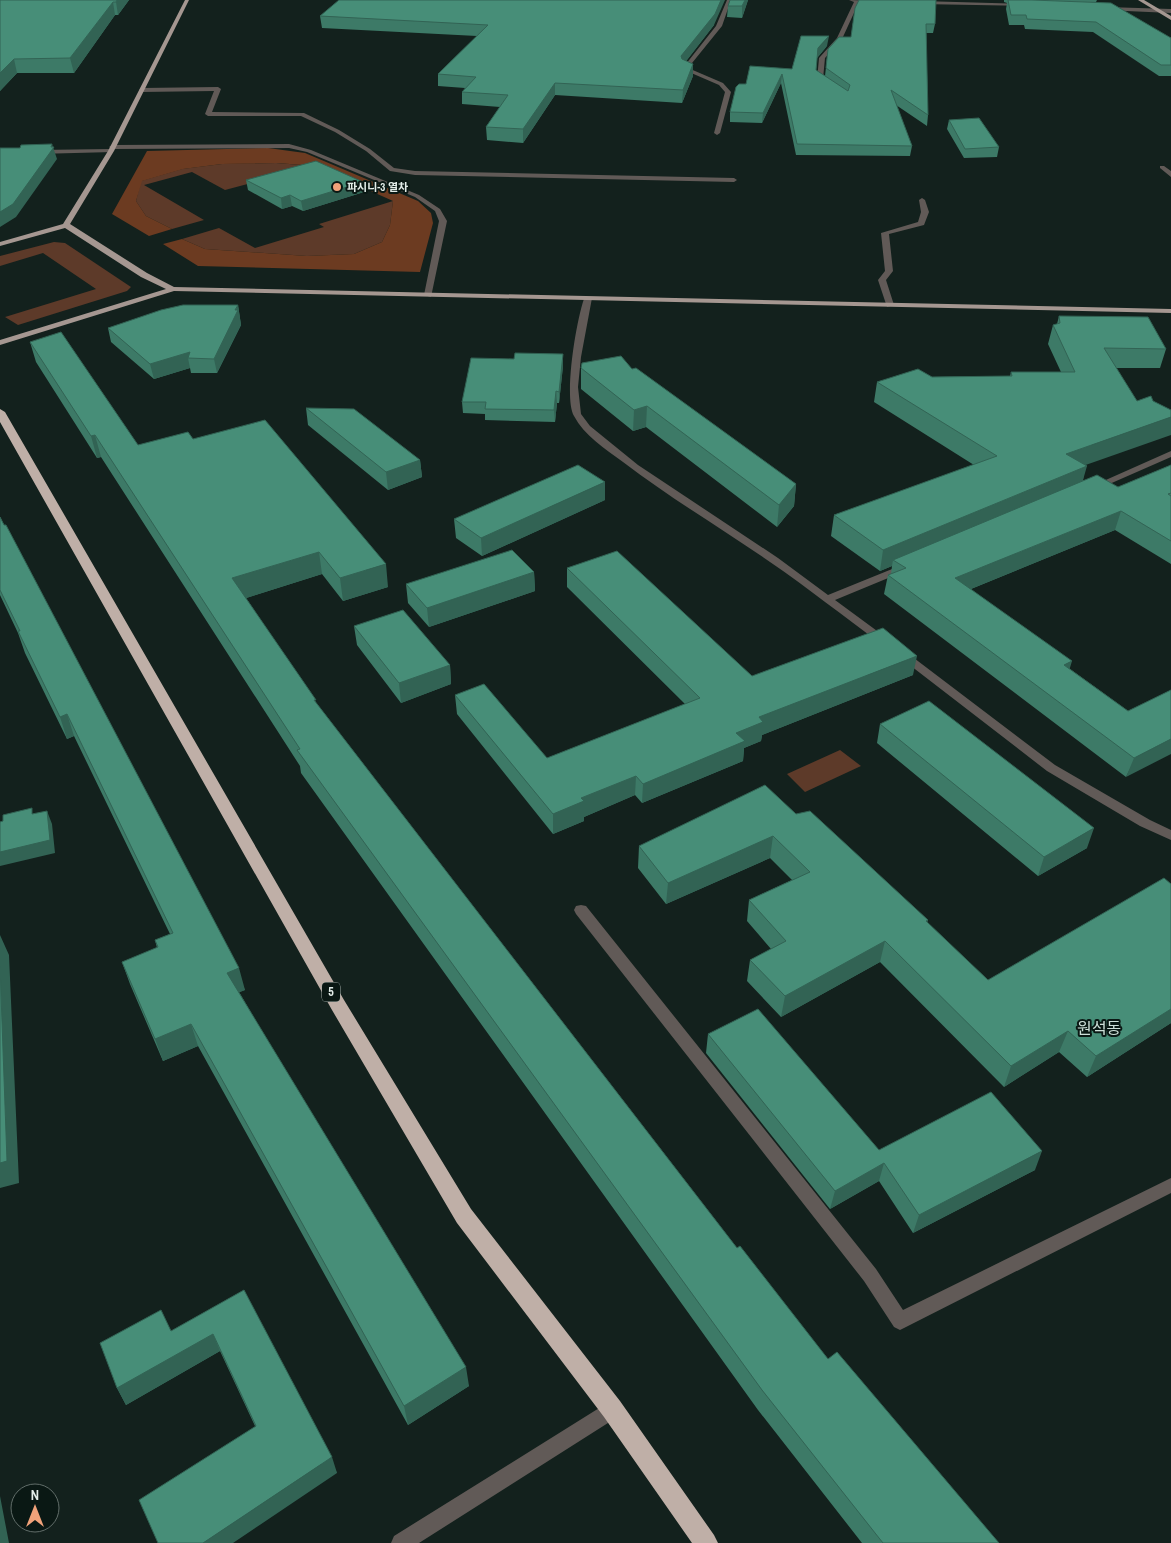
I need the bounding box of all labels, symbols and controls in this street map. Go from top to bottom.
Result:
place label: 파시니-3 열차 [347,180,408,194]
marker: 파시니-3 열차 [331,181,343,193]
road number: 5 [322,982,340,1002]
district label: 원석동 [1077,1017,1121,1039]
north arrow [10,1483,60,1533]
text: N [31,1486,39,1504]

